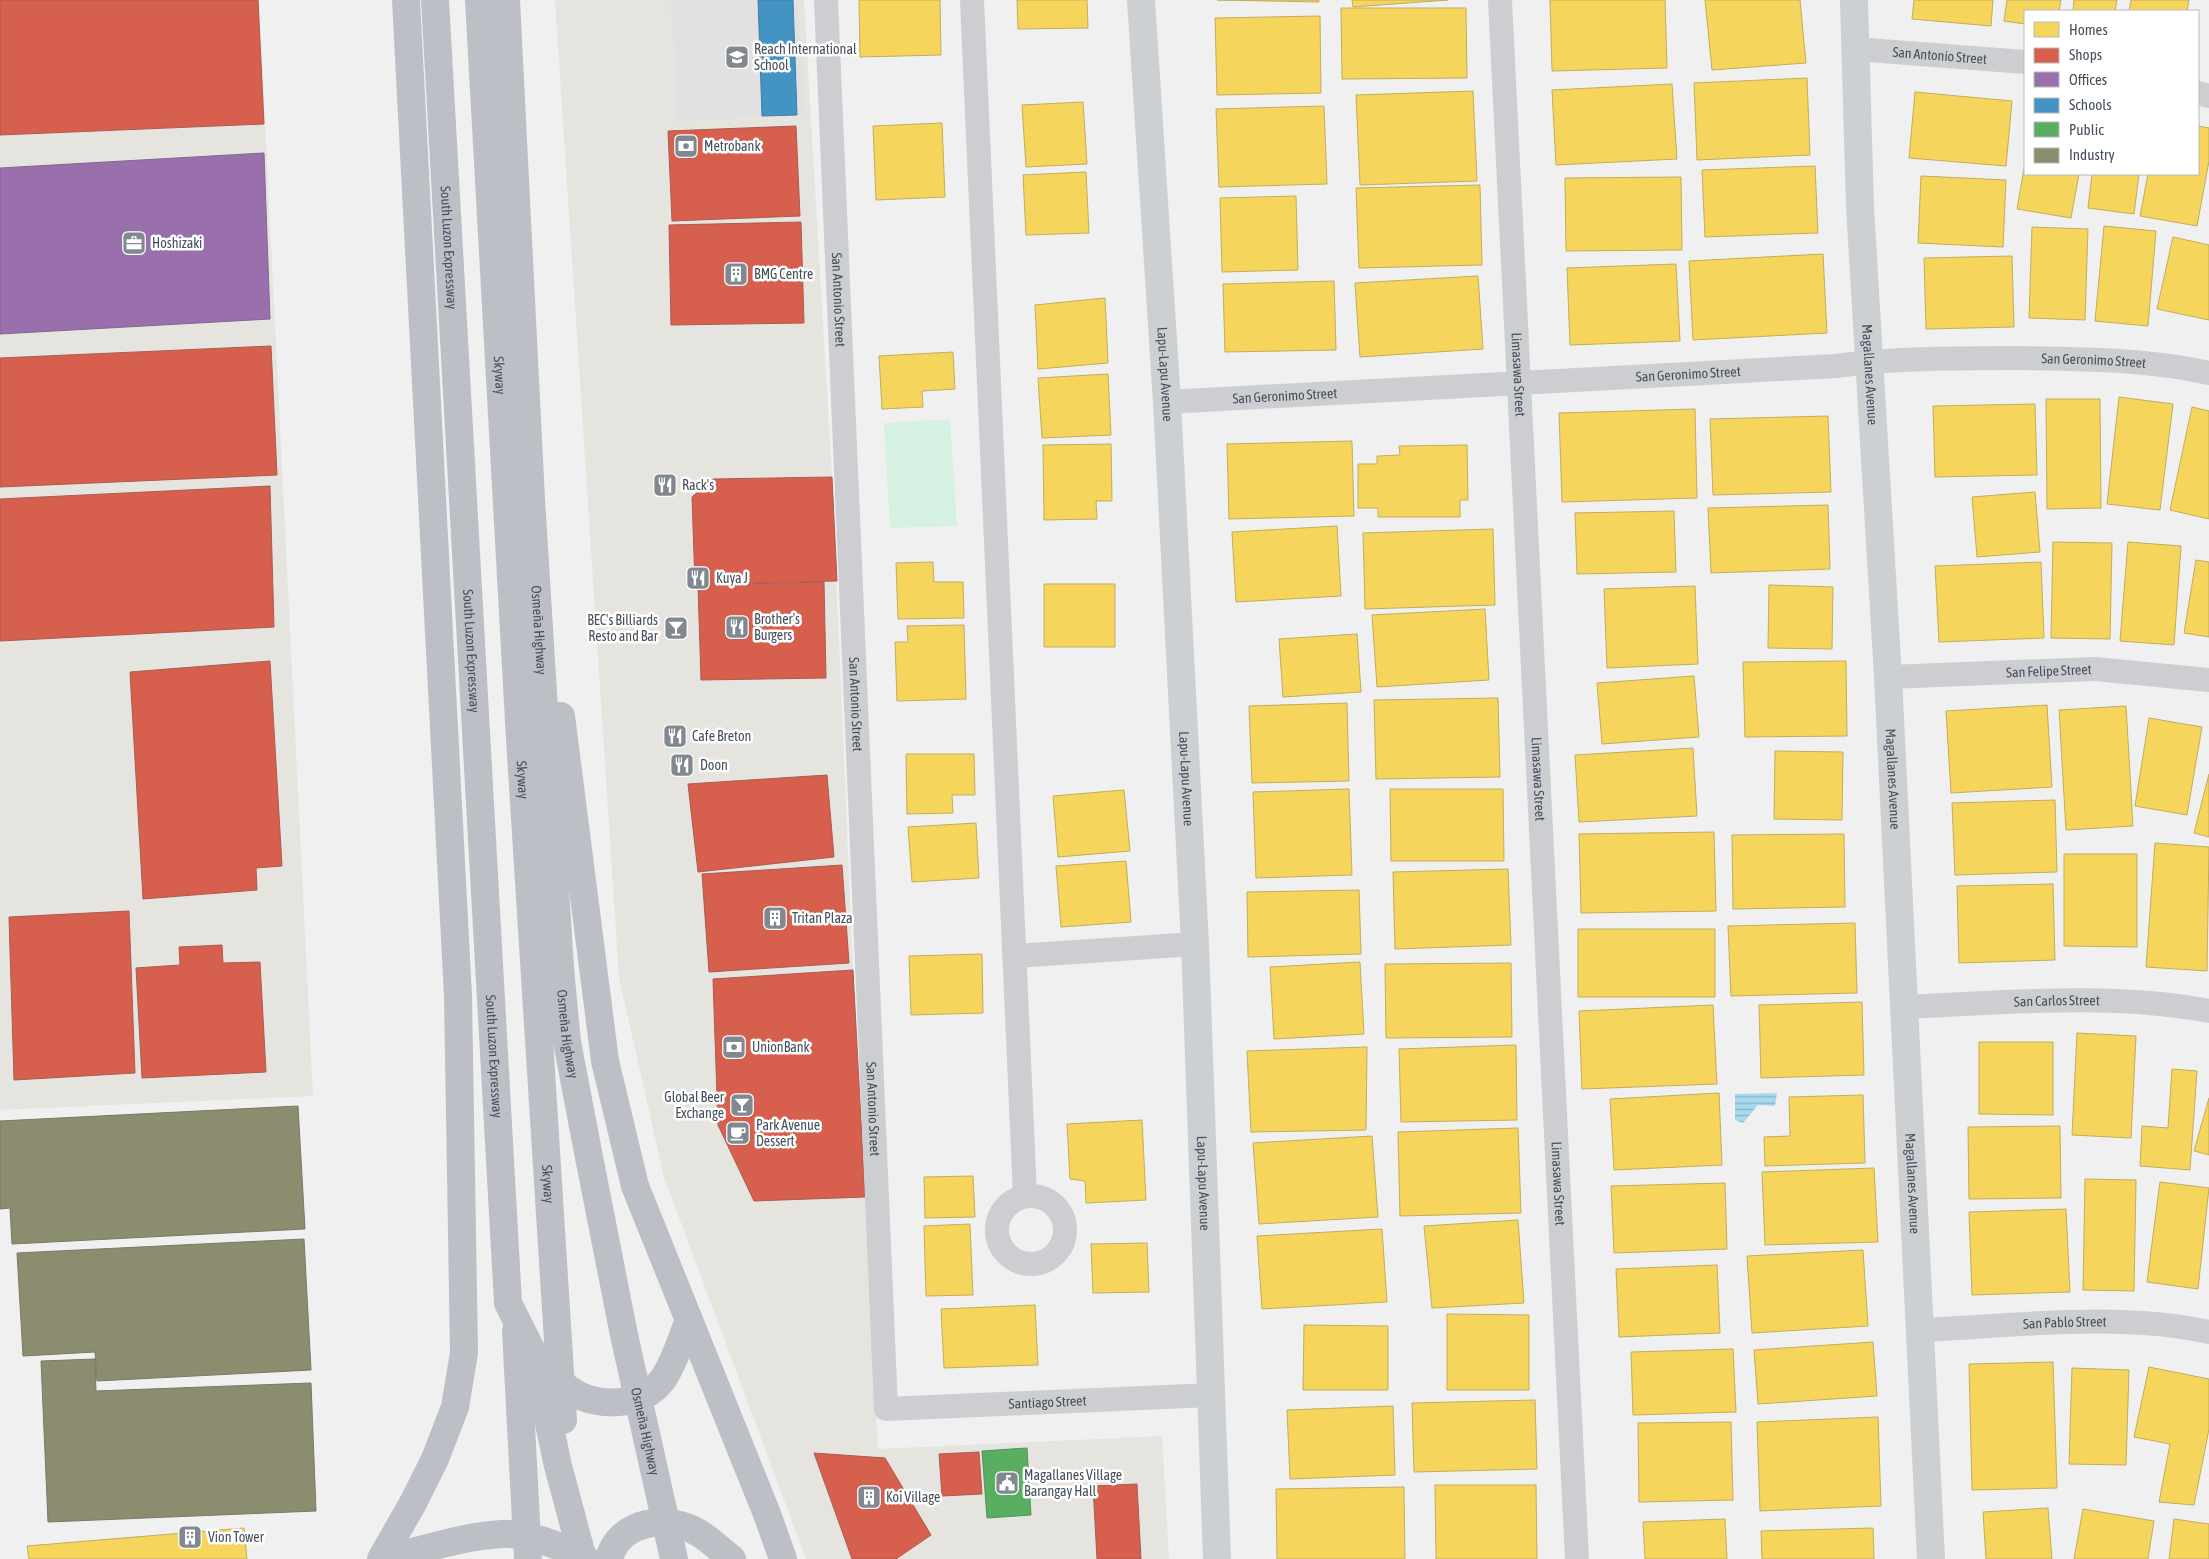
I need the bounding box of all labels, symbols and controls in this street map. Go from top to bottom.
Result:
legend [2024,10,2199,175]
text: Homes [2069,21,2108,38]
place label: Reach International School [754,41,857,73]
school or university icon: Reach International School [724,44,750,70]
street label: San Antonio Street [1892,44,1988,67]
text: Shops [2069,46,2102,63]
text: Offices [2069,71,2107,88]
text: Schools [2069,96,2112,113]
text: Public [2069,121,2104,138]
bank icon: Metrobank [673,133,699,159]
place label: Metrobank [704,138,761,154]
text: Industry [2069,146,2115,163]
street label: South Luzon Expressway [437,185,460,310]
office icon: Hoshizaki [121,230,147,256]
place label: Hoshizaki [152,235,202,251]
street label: San Antonio Street [829,252,849,347]
building icon: BMG Centre [723,261,749,287]
place label: BMG Centre [754,266,813,282]
street label: Magallanes Avenue [1859,324,1881,425]
street label: Lapu-Lapu Avenue [1154,326,1176,422]
street label: Limasawa Street [1508,332,1529,417]
street label: San Geronimo Street [2041,350,2147,371]
street label: Skyway [491,356,509,395]
street label: San Geronimo Street [1635,363,1741,385]
street label: San Geronimo Street [1232,385,1338,406]
restaurant icon: Rack's [652,472,678,498]
place label: Rack's [682,477,714,493]
restaurant icon: Kuya J [685,565,711,591]
place label: Kuya J [716,570,748,586]
street label: Osmeña Highway [528,585,550,676]
street label: South Luzon Expressway [460,589,483,713]
place label: Brother's Burgers [754,611,800,643]
place label: BEC's Billiards Resto and Bar [587,612,659,644]
restaurant icon: Brother's Burgers [724,614,750,640]
bar icon: BEC's Billiards Resto and Bar [663,615,689,641]
street label: San Antonio Street [846,657,866,752]
street label: San Felipe Street [2006,661,2092,680]
restaurant icon: Cafe Breton [662,723,688,749]
place label: Cafe Breton [692,728,751,744]
street label: Magallanes Avenue [1883,728,1903,830]
street label: Lapu-Lapu Avenue [1176,731,1197,826]
street label: Limasawa Street [1528,737,1549,821]
restaurant icon: Doon [669,752,695,778]
place label: Doon [700,757,728,773]
street label: Skyway [513,760,532,800]
building icon: Tritan Plaza [762,905,788,931]
place label: Tritan Plaza [792,910,853,926]
street label: Osmeña Highway [554,989,582,1080]
street label: San Carlos Street [2014,992,2100,1010]
street label: South Luzon Expressway [483,994,506,1119]
bank icon: UnionBank [721,1034,747,1060]
place label: UnionBank [752,1039,810,1055]
street label: San Antonio Street [863,1061,883,1157]
place label: Global Beer Exchange [664,1089,725,1121]
bar icon: Global Beer Exchange [729,1092,755,1118]
place label: Park Avenue Dessert [756,1117,820,1149]
cafe icon: Park Avenue Dessert [725,1120,751,1146]
street label: Magallanes Avenue [1902,1133,1923,1234]
street label: Lapu-Lapu Avenue [1194,1136,1213,1231]
street label: Limasawa Street [1548,1141,1569,1226]
street label: Skyway [539,1164,557,1204]
street label: San Pablo Street [2022,1313,2107,1332]
street label: Osmeña Highway [628,1386,663,1477]
street label: Santiago Street [1008,1392,1087,1412]
place label: Magallanes Village Barangay Hall [1024,1467,1122,1499]
public building icon: Magallanes Village Barangay Hall [994,1470,1020,1496]
building icon: Koi Village [856,1484,882,1510]
place label: Koi Village [886,1489,940,1505]
building icon: Vion Tower [177,1524,203,1550]
place label: Vion Tower [208,1529,265,1545]

